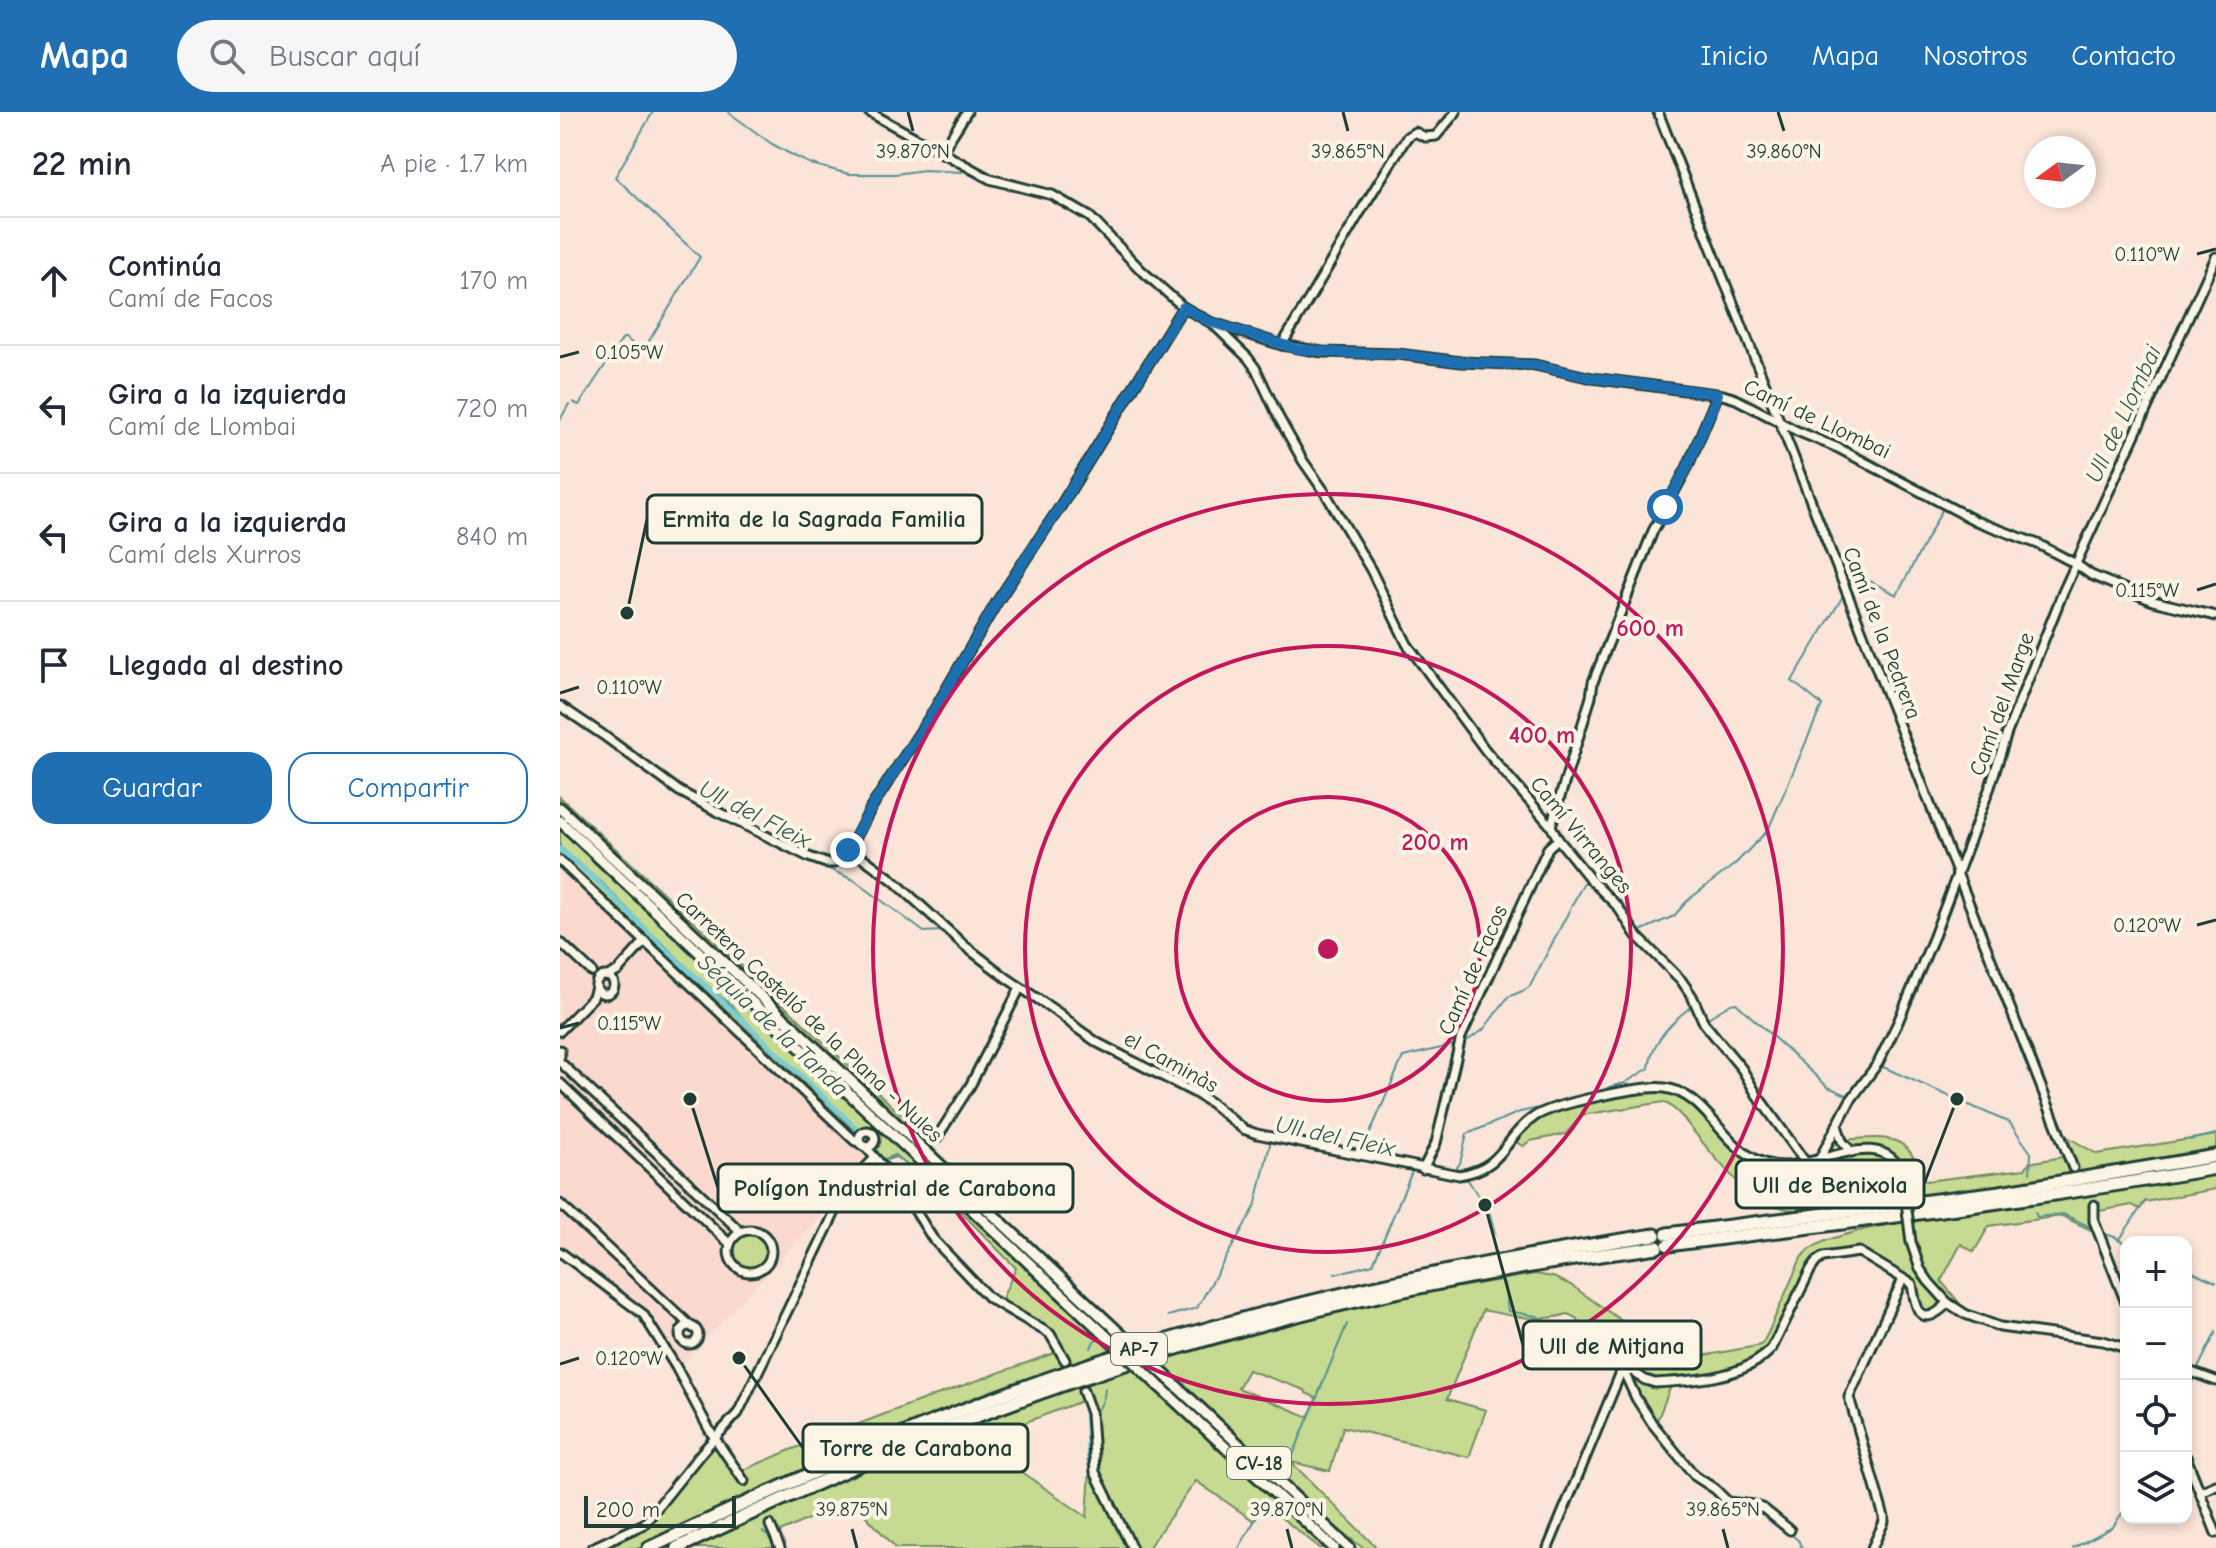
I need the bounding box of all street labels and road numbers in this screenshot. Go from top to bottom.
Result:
street label: Camí de Llombai [1739,374,1895,464]
street label: Camí de la Pedrera [1837,543,1927,723]
street label: Camí del Marge [1964,629,2040,779]
street label: Camí Virranges [1525,771,1637,899]
street label: Carretera Castelló de la Plana - Nules [670,886,948,1148]
street label: Camí de Facos [1433,901,1513,1039]
street label: el Caminàs [1119,1025,1223,1099]
road number: AP-7 [1111,1333,1167,1365]
road number: CV-18 [1227,1447,1291,1479]

